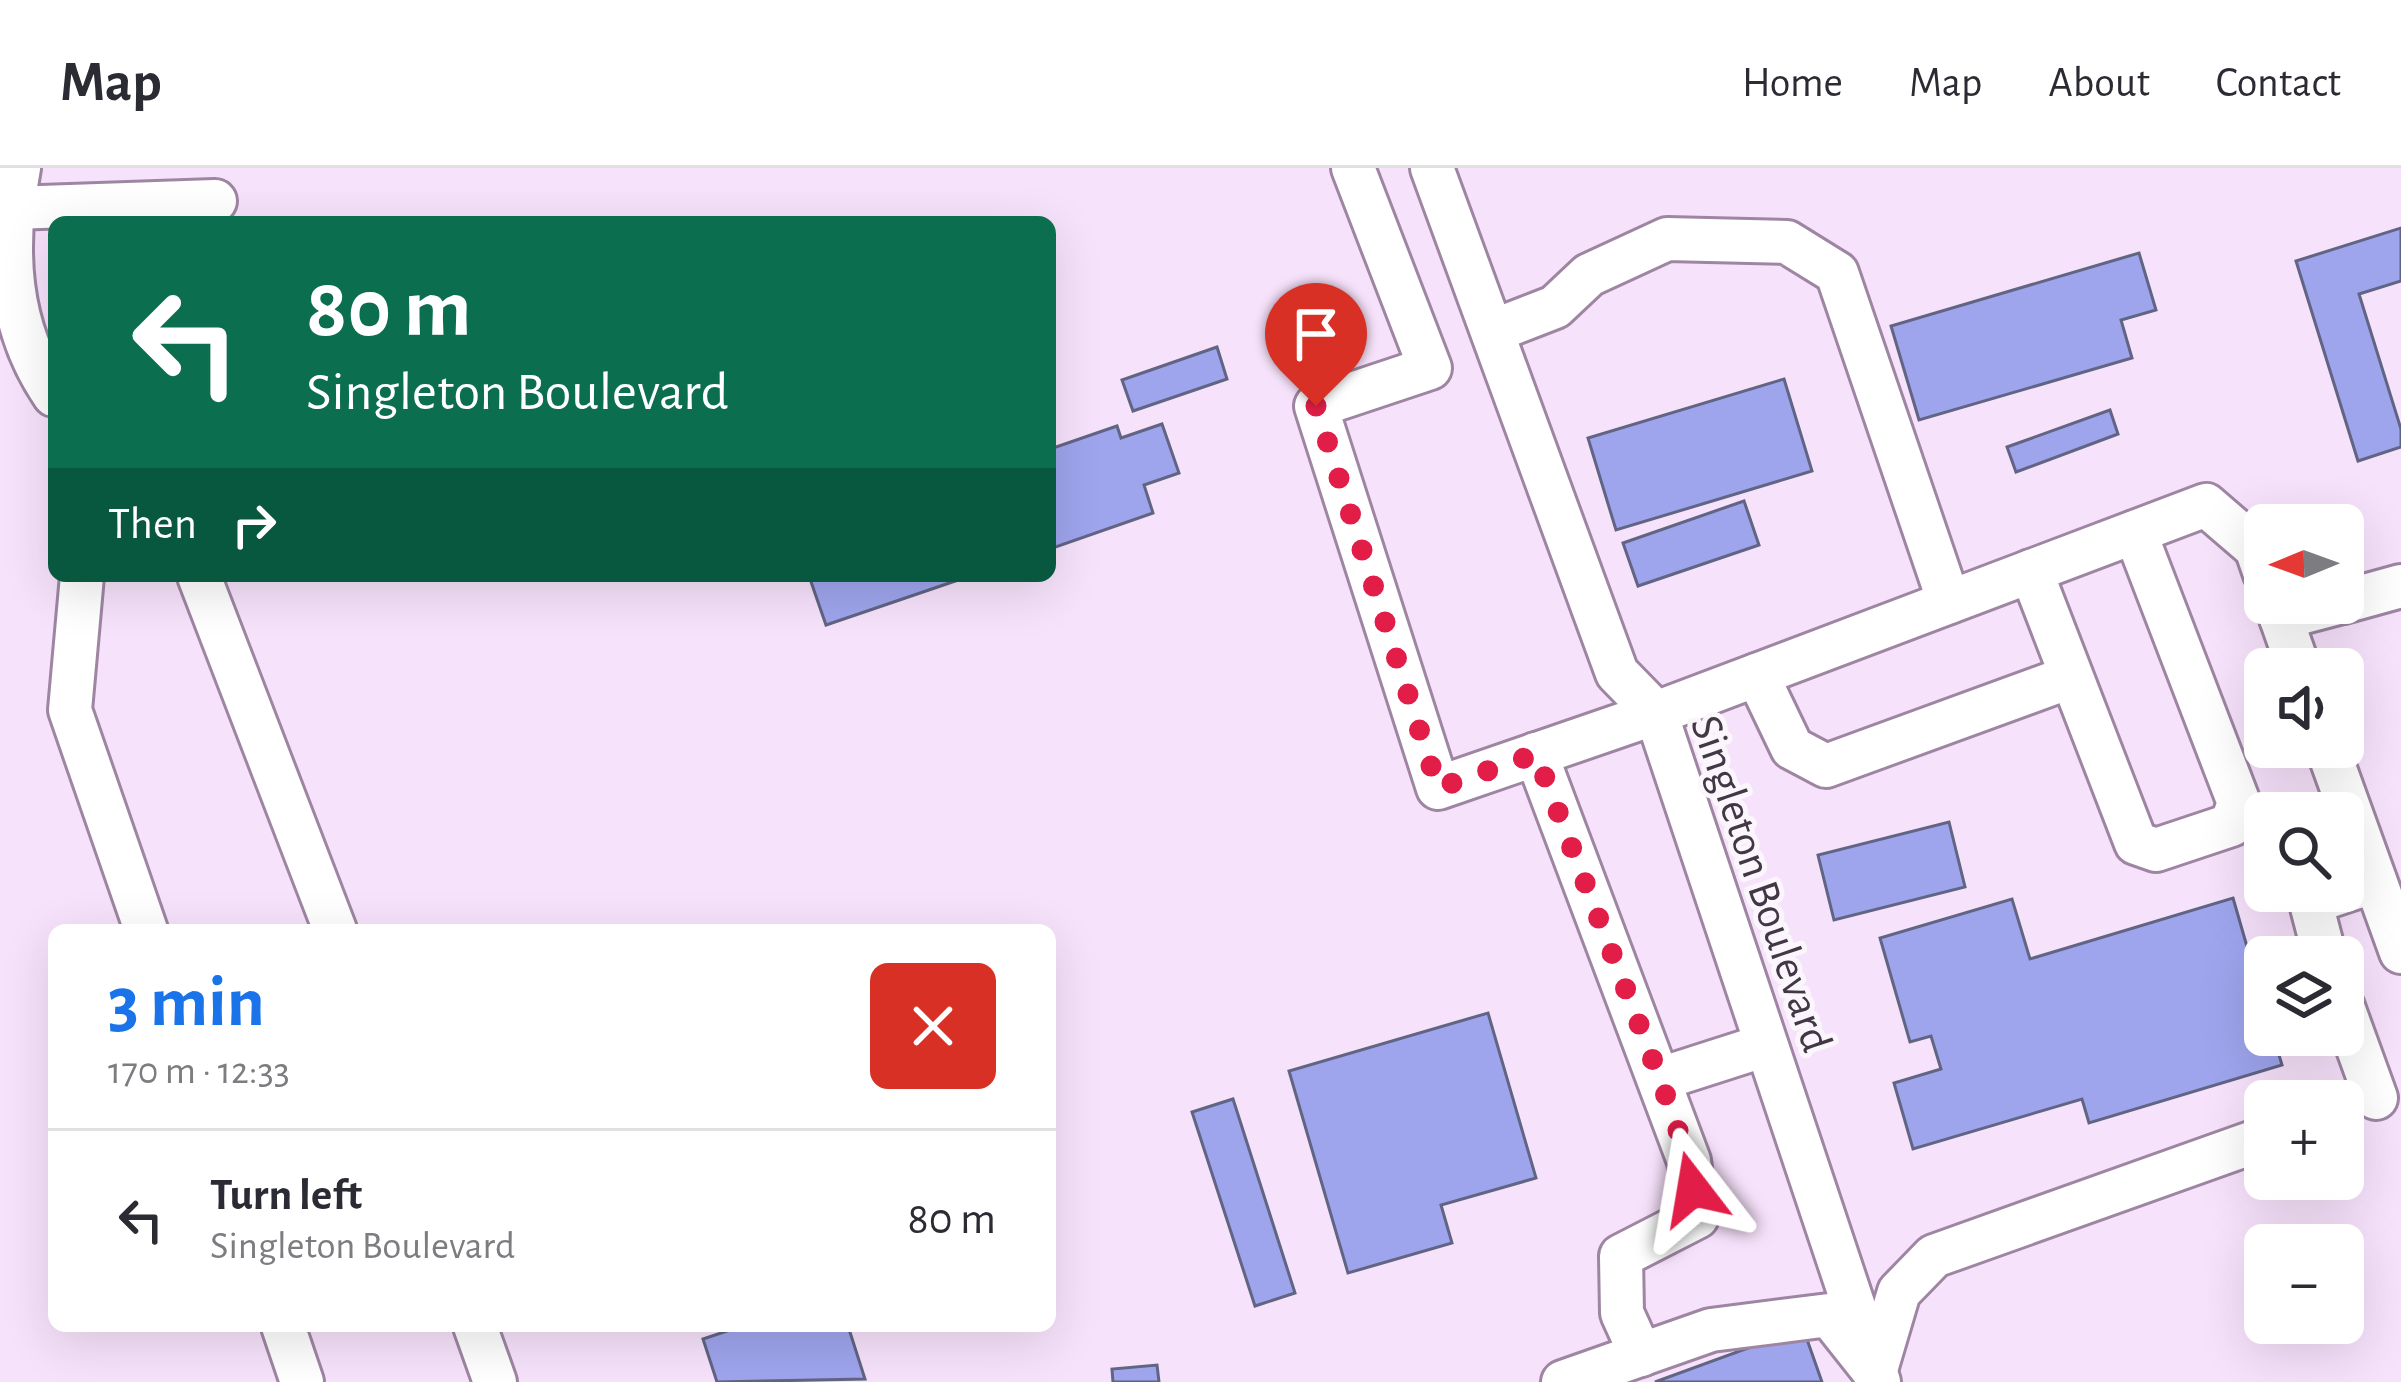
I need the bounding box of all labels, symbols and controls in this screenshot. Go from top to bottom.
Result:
text: Map [60,54,162,111]
text: Home [1742,62,1843,104]
text: Map [1909,62,1982,104]
text: About [2048,62,2150,104]
text: Contact [2216,62,2341,104]
icon: left [108,264,264,420]
text: 80 m [306,268,472,352]
pin [1265,283,1367,406]
icon: arrive [1283,301,1349,367]
text: Singleton Boulevard [306,366,729,420]
icon: right [221,492,287,558]
text: Then [108,502,197,547]
north arrow [2244,504,2364,624]
map controls [2244,504,2364,1344]
button: sound [2244,648,2364,768]
street label: Singleton Boulevard [1682,710,1839,1058]
button: search [2244,792,2364,912]
button: layers [2244,936,2364,1056]
button: close [870,963,996,1089]
text: 3 min [108,967,265,1039]
text: 170 m · 12:33 [108,1052,290,1091]
button: + [2244,1080,2364,1200]
position arrow [1630,1126,1756,1252]
text: Turn left [210,1173,362,1218]
icon: left [108,1187,174,1253]
text: 80 m [907,1197,996,1242]
button: − [2244,1224,2364,1344]
text: Singleton Boulevard [210,1227,515,1266]

